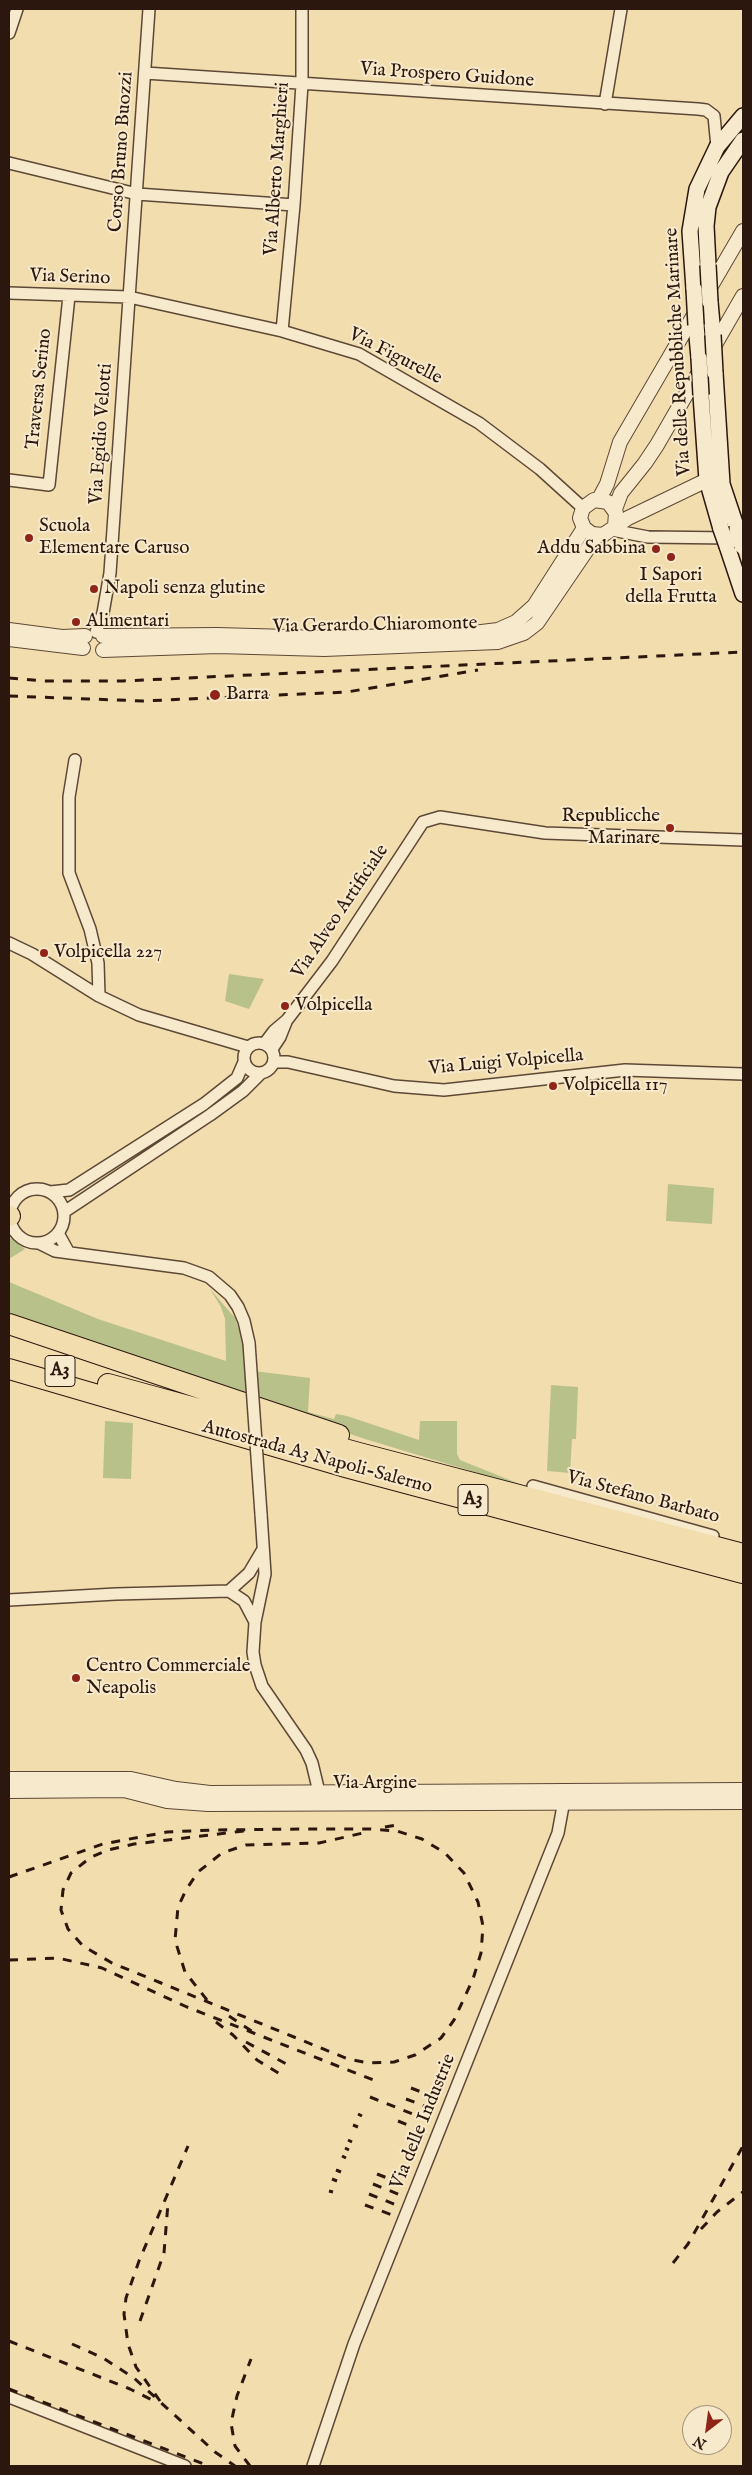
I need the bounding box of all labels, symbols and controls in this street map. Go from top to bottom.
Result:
street label: Via Prospero Guidone [359,59,535,93]
street label: Corso Bruno Buozzi [105,71,139,233]
street label: Via Alberto Marghieri [261,81,295,257]
street label: Via delle Repubbliche Marinare [661,227,697,477]
street label: Via Serino [29,265,111,291]
street label: Via Figurelle [344,324,446,390]
street label: Traversa Serino [22,327,58,451]
street label: Via Egidio Velotti [86,363,118,505]
place label: Scuola Elementare Caruso [39,516,190,560]
marker: Scuola Elementare Caruso [23,532,35,544]
place label: Addu Sabbina [537,538,646,560]
marker: Addu Sabbina [650,543,662,555]
marker: I Sapori della Frutta [665,551,677,563]
place label: I Sapori della Frutta [625,565,717,609]
place label: Napoli senza glutine [104,578,265,600]
marker: Napoli senza glutine [88,583,100,595]
place label: Alimentari [86,611,169,633]
street label: Via Gerardo Chiaromonte [272,613,478,639]
marker: Alimentari [70,616,82,628]
place label: Barra [226,684,269,706]
marker: Barra [208,688,222,702]
place label: Republicche Marinare [561,806,660,850]
marker: Republicche Marinare [664,822,676,834]
street label: Via Alveo Artificiale [288,841,394,983]
place label: Volpicella 227 [54,942,162,964]
marker: Volpicella 227 [38,947,50,959]
place label: Volpicella [295,995,373,1017]
marker: Volpicella [279,1000,291,1012]
street label: Via Luigi Volpicella [428,1045,584,1081]
place label: Volpicella 117 [563,1075,668,1097]
marker: Volpicella 117 [547,1080,559,1092]
road number: A3 [45,1355,75,1386]
street label: Autostrada A3 Napoli-Salerno [199,1416,435,1500]
street label: Via Stefano Barbato [564,1467,722,1529]
road number: A3 [458,1484,488,1516]
place label: Centro Commerciale Neapolis [86,1656,250,1700]
marker: Centro Commerciale Neapolis [70,1672,82,1684]
street label: Via Argine [333,1773,417,1795]
street label: Via delle Industrie [386,2051,462,2193]
north arrow [682,2405,732,2455]
text: N [690,2431,710,2453]

